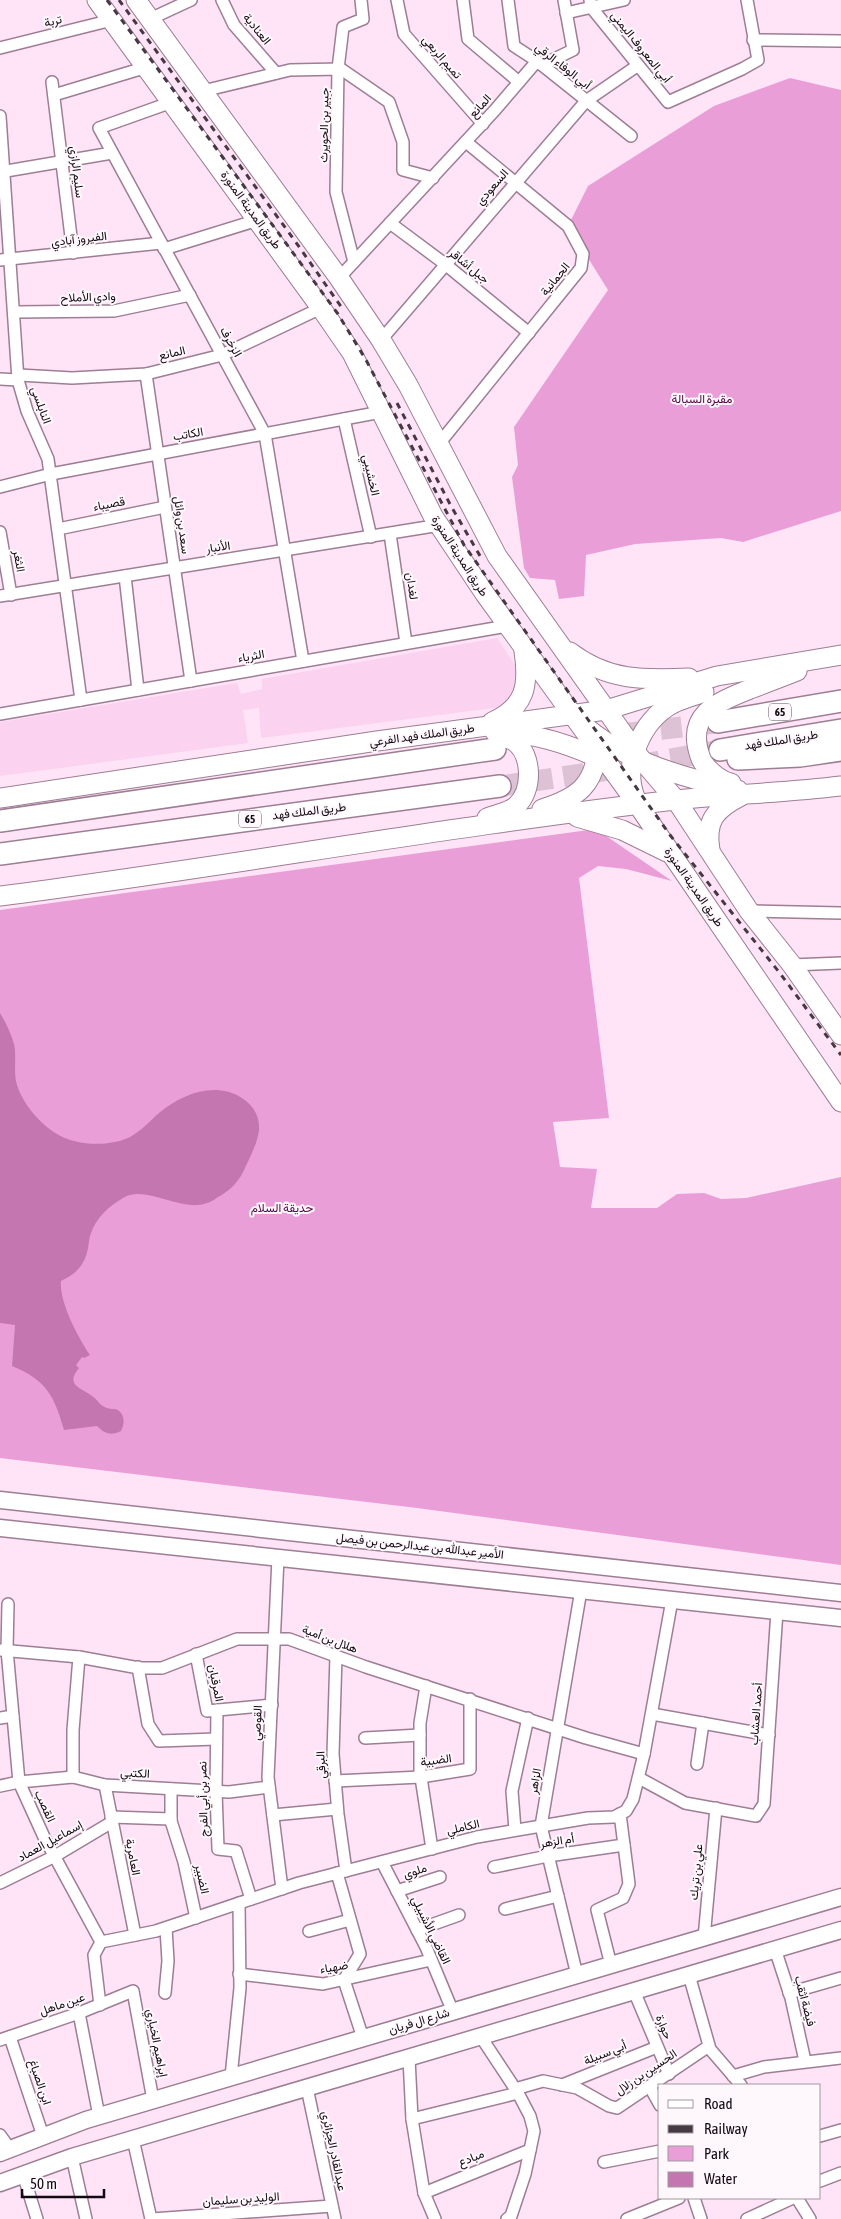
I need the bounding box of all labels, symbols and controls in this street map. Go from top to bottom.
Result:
street label: أبي المعروف اليمني [606,8,674,88]
street label: العنادية [240,11,274,47]
street label: تربة [43,12,64,31]
street label: تميم الربعي [417,32,465,84]
street label: أبي الوفاء الرقي [530,40,594,95]
street label: جبير بن الحويرث [316,87,333,163]
street label: المانع [466,91,496,122]
street label: سليم الرازي [64,145,87,199]
street label: السعودي [473,166,514,210]
street label: طريق المدينة المنورة [217,168,284,253]
street label: الفيروز آبادي [50,229,108,252]
street label: جبل أشاقر [445,245,492,287]
street label: الجمانية [537,260,573,298]
street label: وادي الأملاح [60,289,116,308]
street label: الزخرف [216,325,245,360]
street label: المانع [157,343,187,365]
street label: النابلسي [25,384,54,427]
park label: مقبرة السبالة [672,392,732,407]
street label: الكاتب [172,424,204,444]
street label: الخشيبي [357,453,383,498]
street label: قصيباء [92,494,126,514]
street label: سعد بن وائل [170,495,193,555]
street label: طريق المدينة المنورة [428,513,491,600]
street label: الأنبار [204,538,231,557]
street label: الثغر [9,548,28,573]
street label: لغدان [403,571,421,601]
street label: الثرياء [237,647,266,666]
road number: 65 [769,704,791,720]
street label: طريق الملك فهد الفرعي [369,721,476,752]
street label: طريق الملك فهد [743,727,819,754]
street label: طريق الملك فهد [271,799,347,823]
road number: 65 [239,811,261,828]
street label: طريق المدينة المنورة [661,845,727,930]
park label: حديقة السلام [251,1201,313,1216]
street label: الأمير عبدالله بن عبدالرحمن بن فيصل [335,1530,504,1563]
street label: هلال بن أمية [300,1622,360,1657]
street label: المرقبان [205,1663,226,1703]
street label: أحمد العشاب [747,1682,765,1746]
street label: القوصي [249,1705,268,1741]
street label: البرقي [313,1751,332,1779]
street label: الضبية [420,1751,452,1769]
street label: نصر بن أبي الفرج [195,1761,214,1837]
street label: الكتبي [120,1765,150,1784]
street label: الزاهر [526,1767,545,1796]
street label: القصب [32,1788,58,1824]
street label: الكاملي [445,1816,482,1841]
street label: إسماعيل العماد [15,1817,85,1865]
street label: أم الزهر [538,1831,575,1852]
street label: العامرية [122,1837,143,1877]
street label: علي بن تريك [687,1843,708,1901]
street label: ملوي [401,1861,430,1884]
street label: الضبير [191,1862,212,1895]
street label: القاضي الأشبيلي [406,1894,454,1968]
street label: ضهياء [319,1958,349,1977]
street label: فيضة اثقب [792,1974,818,2028]
street label: عين ماهل [37,1990,87,2019]
street label: شارع ال فريان [387,2005,452,2039]
street label: إبراهيم الخياري [141,2008,171,2079]
street label: حوارة [652,2013,675,2042]
street label: أبي سبيلة [582,2038,630,2071]
street label: الحسين بن زلال [613,2046,680,2099]
street label: ابن الصباغ [24,2057,54,2107]
legend [658,2084,821,2199]
text: Road [704,2095,733,2112]
street label: عبدالقادر الجزائري [316,2110,349,2193]
text: Railway [704,2120,748,2137]
text: Park [704,2145,729,2162]
street label: مبادع [456,2146,487,2171]
scale bar [22,2166,105,2198]
text: Water [704,2170,737,2187]
text: 50 m [30,2175,57,2192]
street label: الوليد بن سليمان [202,2189,280,2210]

